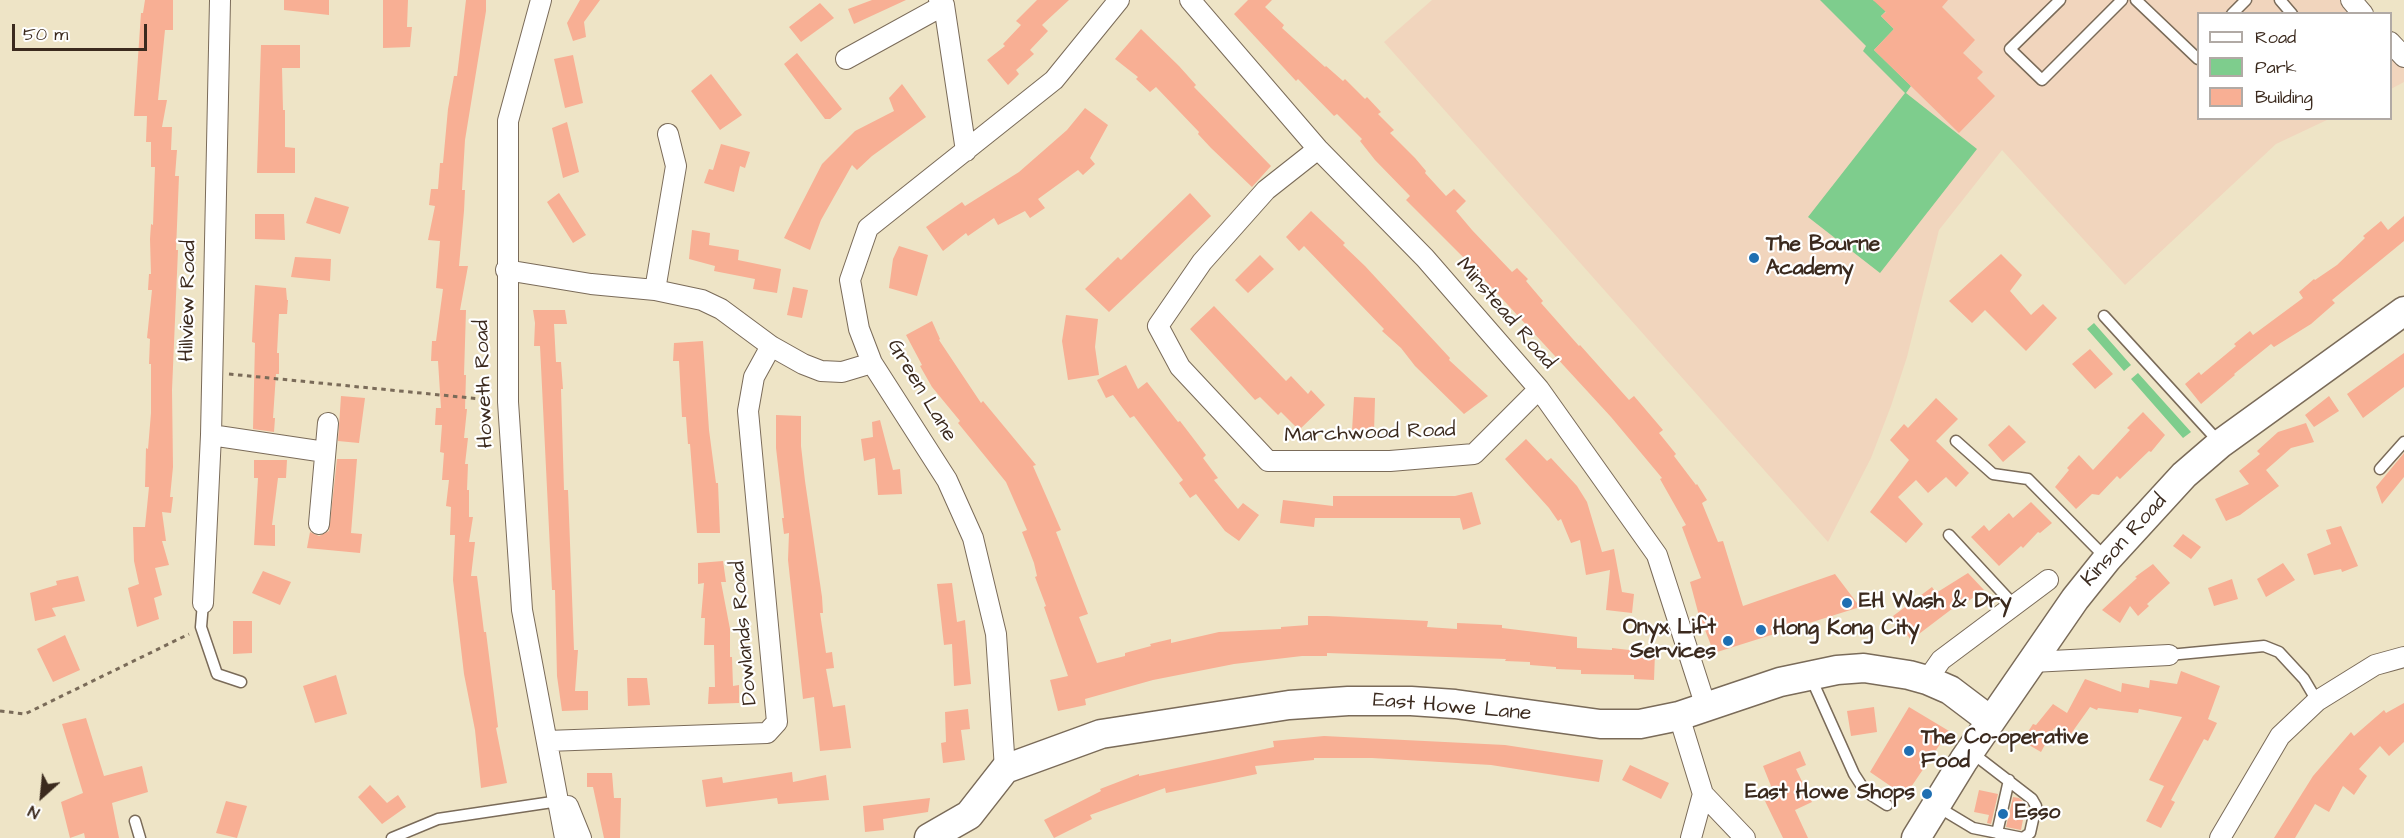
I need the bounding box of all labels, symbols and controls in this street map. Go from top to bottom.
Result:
scale bar [15,12,150,50]
legend [2197,12,2392,120]
text: 50 m [23,22,68,47]
text: Road [2255,25,2296,50]
text: Park [2255,55,2297,80]
text: Building [2255,85,2313,110]
place label: The Bourne Academy [1766,233,1880,283]
street label: Hillview Road [175,240,203,362]
marker: The Bourne Academy [1747,251,1761,265]
street label: Minstead Road [1450,253,1560,375]
street label: Howeth Road [470,319,500,449]
street label: Green Lane [881,335,961,447]
street label: Marchwood Road [1284,418,1456,450]
street label: Kinson Road [2077,490,2173,592]
street label: Dowlands Road [726,560,764,706]
place label: EH Wash & Dry [1859,590,2012,616]
marker: EH Wash & Dry [1840,596,1854,610]
place label: Onyx Lift Services [1623,616,1716,666]
place label: Hong Kong City [1773,617,1920,643]
marker: Hong Kong City [1754,623,1768,637]
marker: Onyx Lift Services [1721,634,1735,648]
street label: East Howe Lane [1372,689,1532,727]
place label: The Co-operative Food [1921,726,2089,776]
marker: The Co-operative Food [1902,744,1916,758]
north arrow [12,766,72,826]
place label: East Howe Shops [1745,781,1915,807]
marker: East Howe Shops [1920,787,1934,801]
text: N [24,800,43,824]
place label: Esso [2015,801,2060,827]
marker: Esso [1996,807,2010,821]

